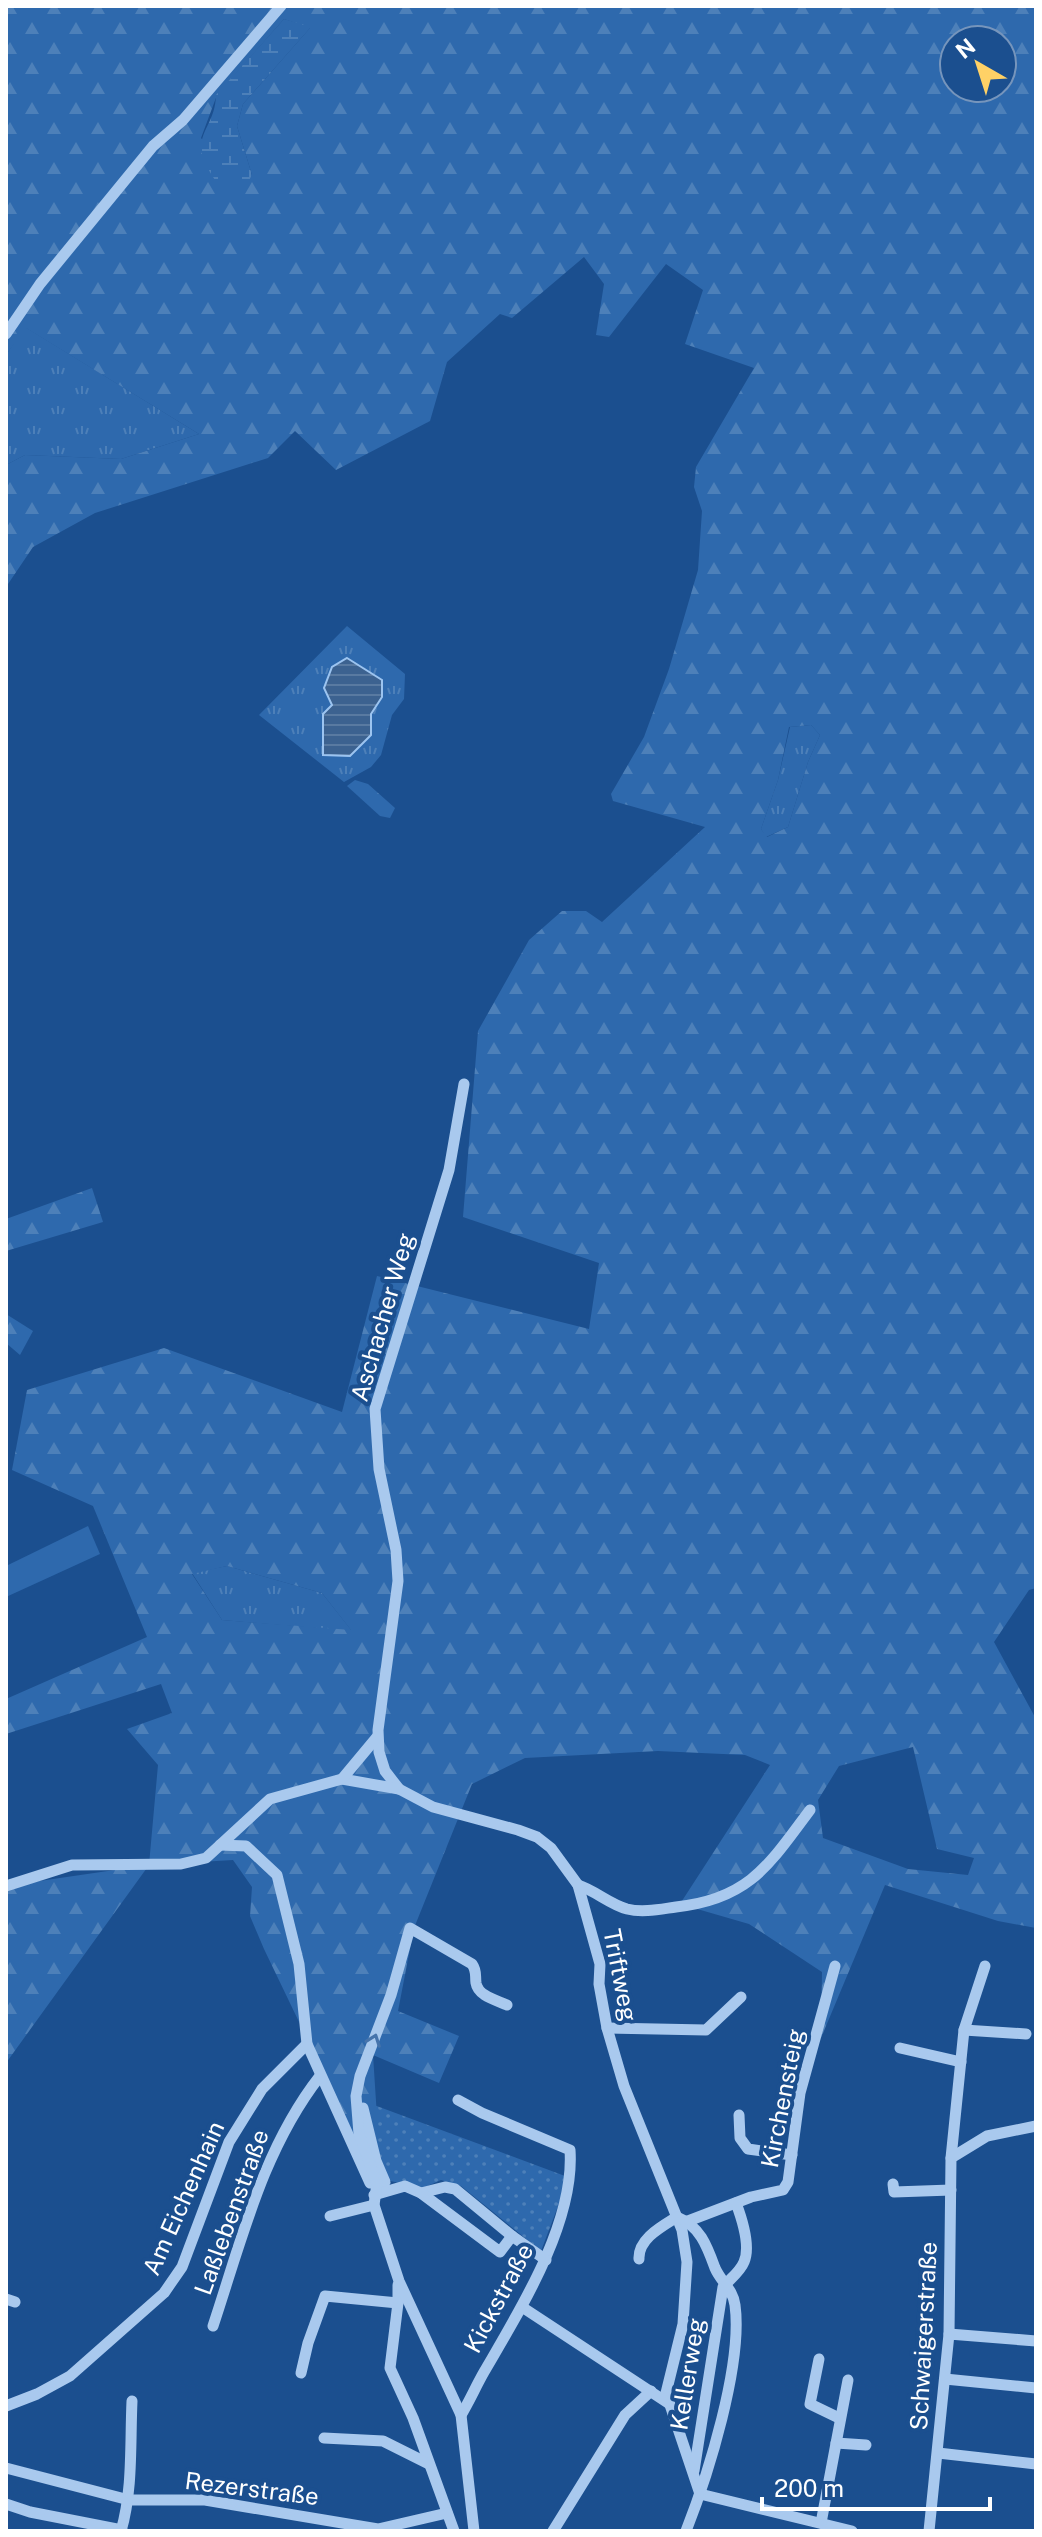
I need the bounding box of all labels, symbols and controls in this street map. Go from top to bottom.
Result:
north arrow [938,24,1018,104]
text: N [951,33,980,64]
street label: Aschacher Weg [345,1230,419,1404]
street label: Triftweg [598,1926,644,2024]
street label: Kirchensteig [755,2026,809,2170]
one-way arrow [365,2034,381,2048]
street label: Am Eichenhain [137,2117,229,2279]
street label: Laßlebenstraße [188,2125,274,2299]
street label: Kickstraße [458,2239,538,2357]
street label: Schwaigerstraße [904,2241,942,2431]
street label: Kellerweg [664,2316,710,2432]
scale bar [762,2461,990,2511]
street label: Rezerstraße [183,2466,321,2510]
text: 200 m [774,2474,844,2502]

